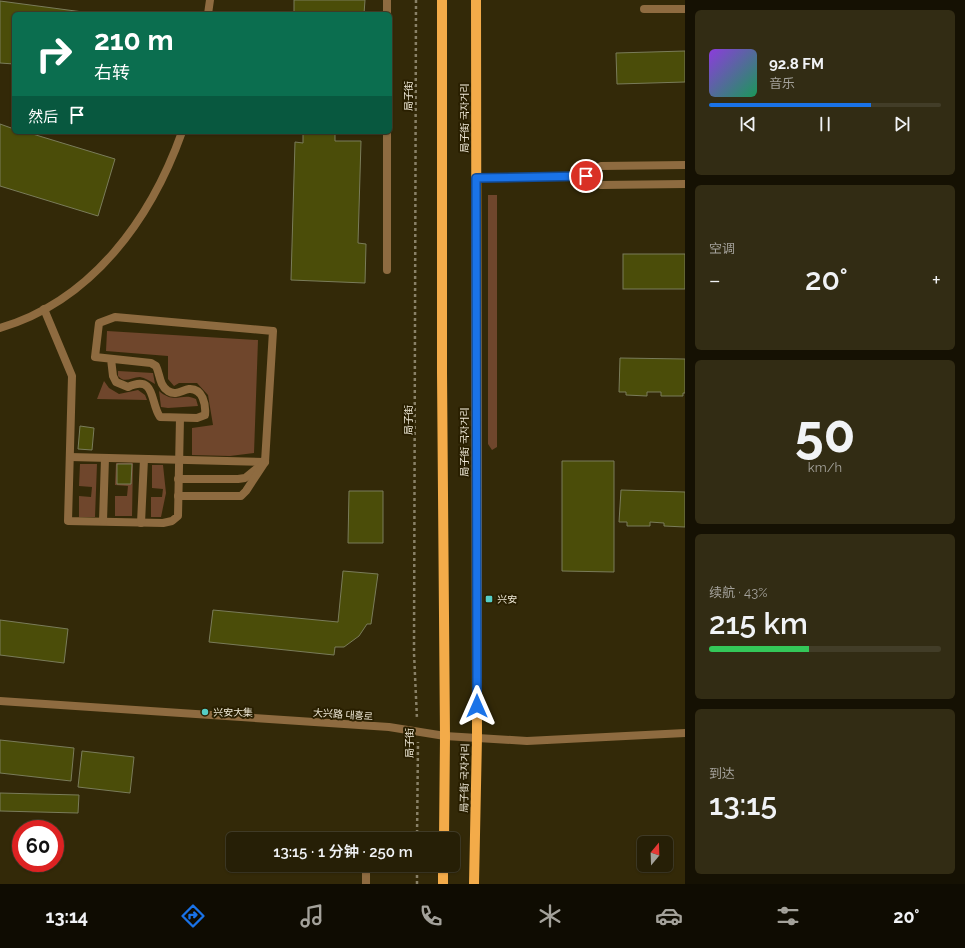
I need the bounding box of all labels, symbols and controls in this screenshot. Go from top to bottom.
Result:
text: 210 m [94,24,174,57]
icon: right [28,28,80,80]
text: 92.8 FM [769,55,824,73]
text: 右转 [94,62,130,83]
text: 音乐 [769,76,795,91]
street label: 局子街 [403,81,414,111]
street label: 局子街 국자거리 [459,83,470,153]
icon: arrive [66,104,88,126]
text: 然后 [28,108,58,126]
icon: previous [737,113,759,135]
icon: pause [814,113,836,135]
icon: next [891,113,913,135]
pin [569,159,603,193]
icon: arrive [575,165,597,187]
text: 空调 [709,241,735,256]
text: 20° [805,262,848,297]
text: − [709,267,721,293]
text: + [932,267,941,293]
text: 50 [795,403,855,464]
street label: 局子街 [403,405,414,435]
street label: 局子街 국자거리 [459,407,470,477]
text: km/h [808,460,842,475]
text: 续航 · 43% [709,585,767,600]
marker: 兴安 [484,594,494,604]
place label: 兴安 [497,594,517,605]
text: 215 km [709,606,808,641]
position arrow [456,685,498,727]
marker: 兴安大集 [200,707,210,717]
place label: 兴安大集 [213,707,253,718]
street label: 大兴路 대흥로 [313,707,373,722]
street label: 局子街 [404,728,415,758]
street label: 局子街 국자거리 [458,743,471,813]
text: 到达 [709,766,735,781]
text: 13:15 [709,787,777,822]
speed limit sign: 60 [12,820,64,872]
north arrow [637,836,673,872]
map controls [637,836,673,872]
text: 13:15 · 1 分钟 · 250 m [273,843,413,861]
icon: directions [179,902,207,930]
icon: music [298,902,326,930]
icon: phone [417,902,445,930]
icon: climate [536,902,564,930]
icon: car [655,902,683,930]
icon: filters [774,902,802,930]
text: 13:14 [46,906,88,927]
text: 20° [893,906,919,927]

